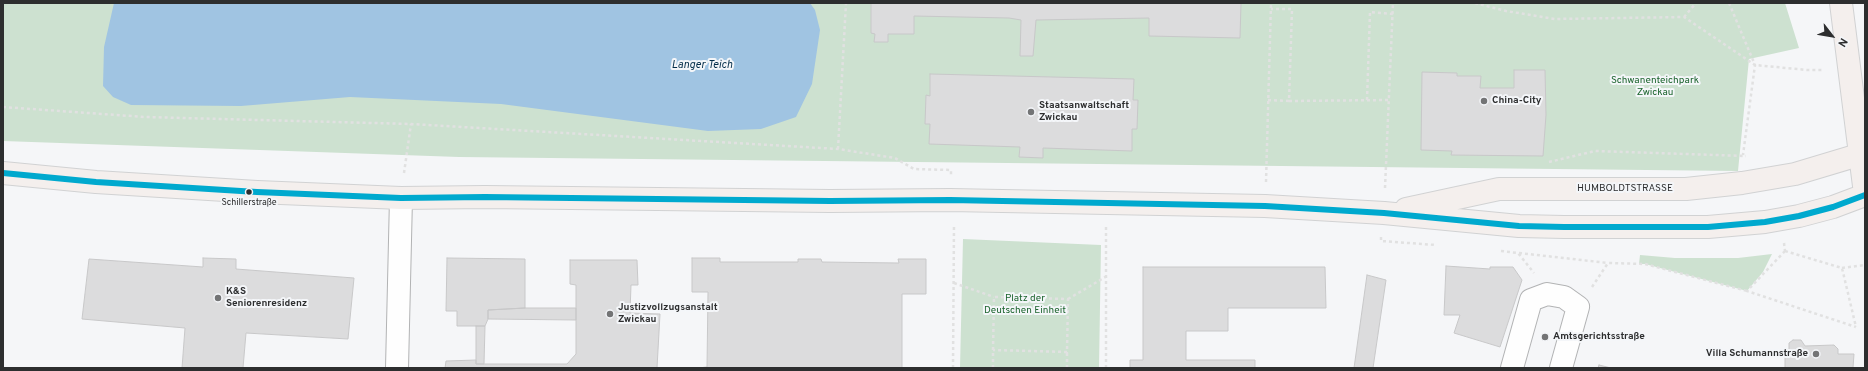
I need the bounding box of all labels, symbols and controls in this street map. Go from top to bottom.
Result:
north arrow [1812,16,1852,56]
text: N [1834,35,1850,49]
water label: Langer Teich [672,59,732,73]
park label: Schwanenteichpark Zwickau [1611,75,1699,98]
place label: China-City [1492,95,1541,107]
marker: China-City [1479,96,1489,106]
place label: Staatsanwaltschaft Zwickau [1039,100,1129,124]
marker: Staatsanwaltschaft Zwickau [1026,107,1036,117]
street label: HUMBOLDTSTRASSE [1577,183,1673,195]
marker: Schillerstraße [244,187,254,197]
place label: Schillerstraße [221,198,277,208]
place label: K&S Seniorenresidenz [226,286,307,310]
marker: K&S Seniorenresidenz [213,293,223,303]
park label: Platz der Deutschen Einheit [984,293,1066,316]
place label: Justizvollzugsanstalt Zwickau [618,302,718,326]
marker: Justizvollzugsanstalt Zwickau [605,309,615,319]
place label: Amtsgerichtsstraße [1553,331,1645,343]
marker: Amtsgerichtsstraße [1540,332,1550,342]
place label: Villa Schumannstraße [1706,348,1808,360]
marker: Villa Schumannstraße [1811,349,1821,359]

